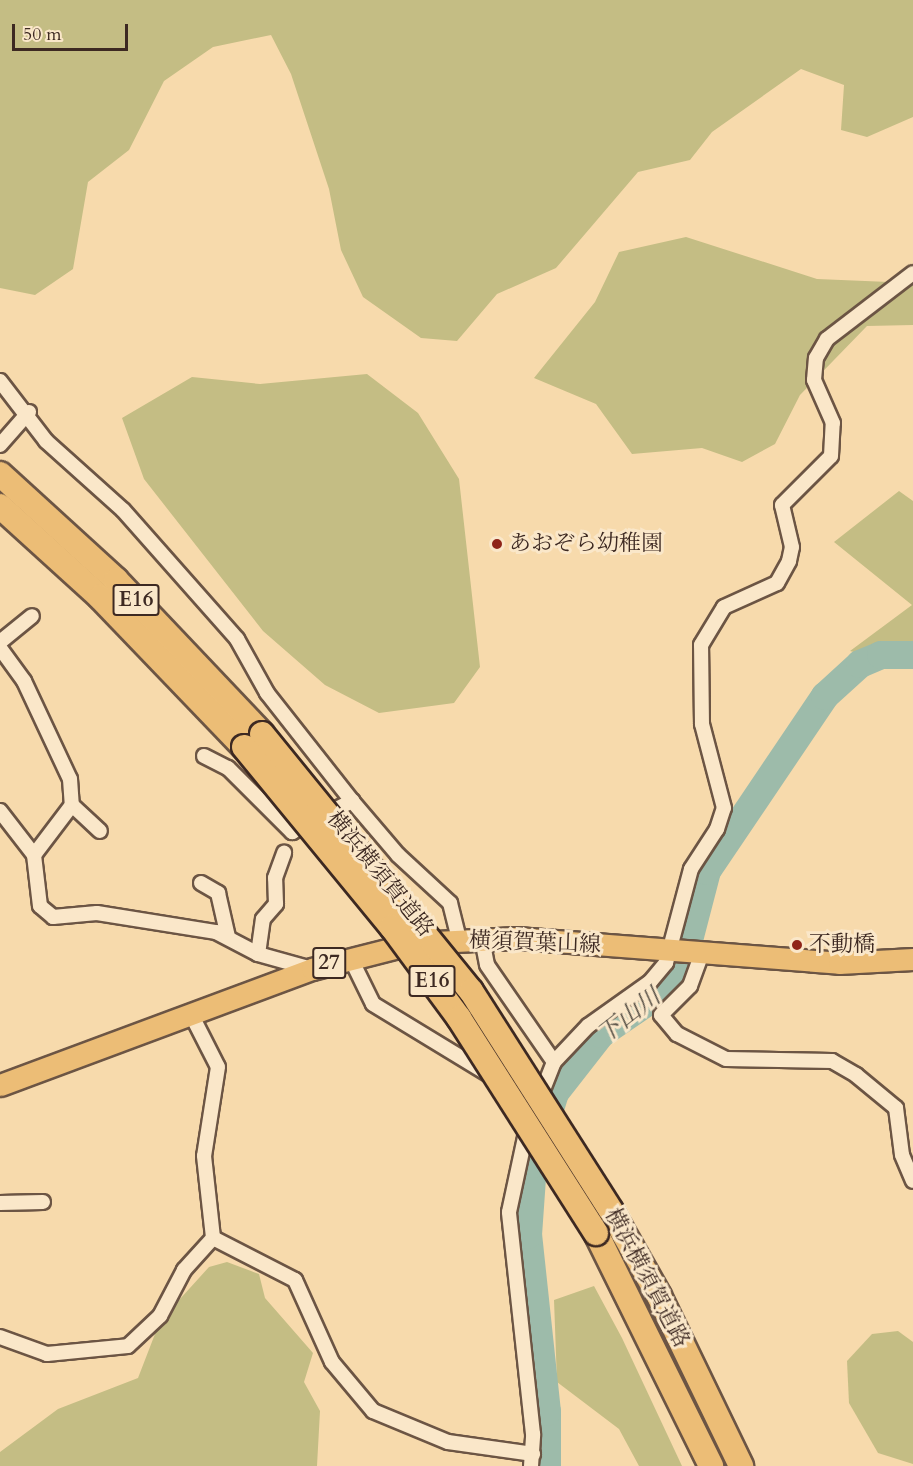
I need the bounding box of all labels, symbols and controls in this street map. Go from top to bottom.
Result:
scale bar [15,12,130,50]
text: 50 m [23,22,62,47]
place label: あおぞら幼稚園 [509,531,663,557]
marker: あおぞら幼稚園 [490,537,504,551]
road number: E16 [112,582,160,618]
street label: 横浜横須賀道路 [321,806,439,942]
street label: 横須賀葉山線 [469,928,601,958]
place label: 不動橋 [809,932,875,958]
marker: 不動橋 [790,938,804,952]
road number: 27 [311,945,347,981]
road number: E16 [408,963,456,999]
water label: 下山川 [592,982,666,1050]
street label: 横浜横須賀道路 [599,1204,695,1352]

